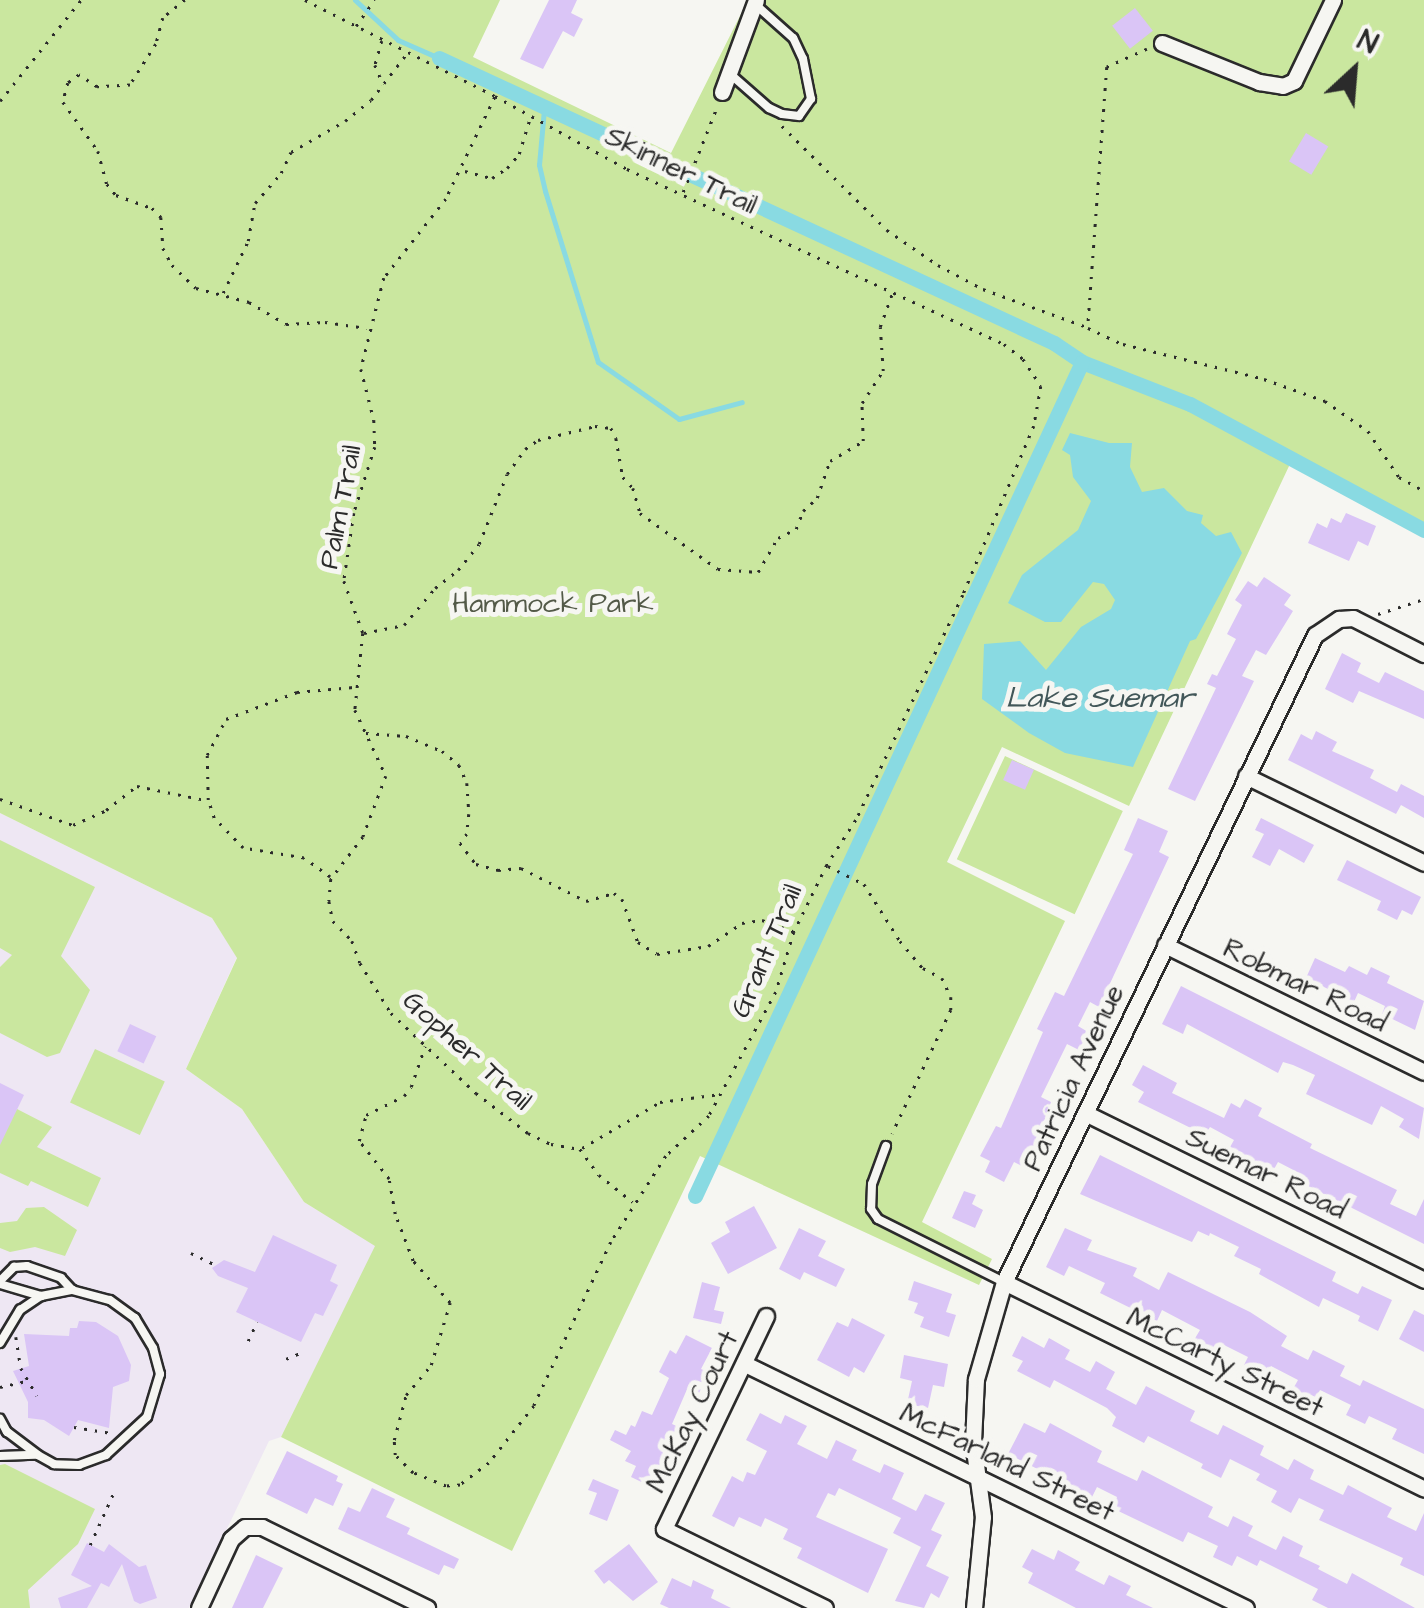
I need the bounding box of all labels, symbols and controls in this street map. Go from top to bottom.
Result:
north arrow [1304,20,1404,120]
text: N [1351,21,1384,64]
street label: Skinner Trail [599,120,763,222]
street label: Palm Trail [313,442,369,572]
park label: Hammock Park [452,587,654,621]
water label: Lake Suemar [1006,680,1194,716]
street label: Grant Trail [724,879,810,1023]
street label: Robmar Road [1217,932,1393,1040]
street label: Patricia Avenue [1016,980,1132,1176]
street label: Gopher Trail [395,984,539,1118]
street label: Suemar Road [1180,1121,1352,1227]
street label: McCarty Street [1121,1301,1329,1425]
street label: McKay Court [639,1326,747,1498]
street label: McFarland Street [894,1396,1120,1530]

